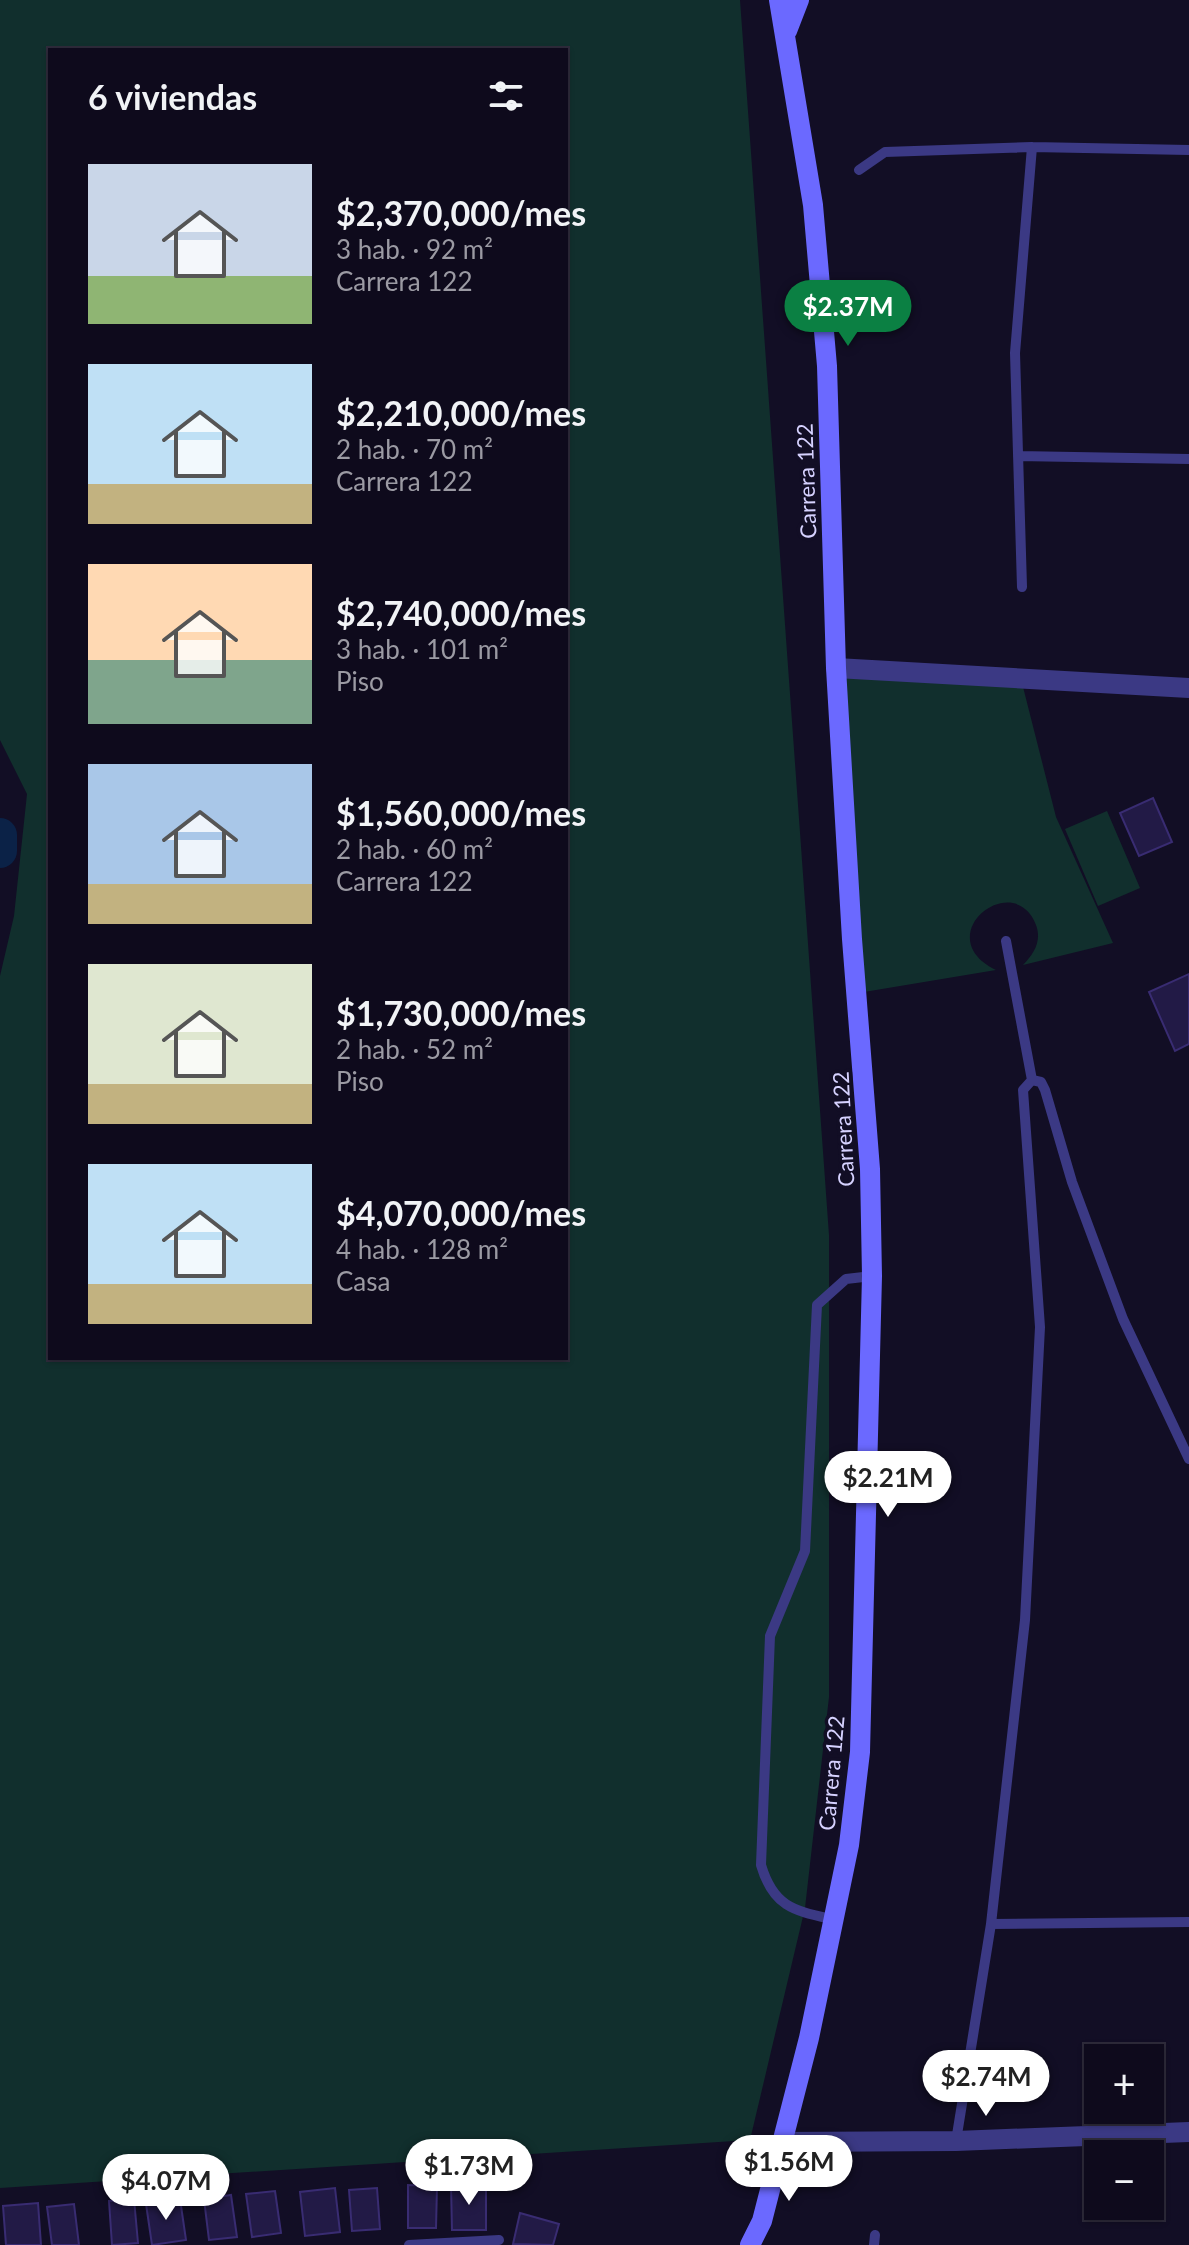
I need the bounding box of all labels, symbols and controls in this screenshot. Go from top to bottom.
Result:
icon: filters [484,74,528,118]
text: 6 viviendas [88,76,257,117]
text: $2,370,000/mes [336,192,586,233]
icon: home [152,196,248,292]
text: 3 hab. · 92 m² [336,233,493,265]
text: Carrera 122 [336,265,473,297]
pin: $2.37M [783,280,913,348]
text: $2.37M [802,290,894,322]
text: $2,210,000/mes [336,392,586,433]
icon: home [152,396,248,492]
street label: Carrera 122 [790,423,822,539]
text: 2 hab. · 70 m² [336,433,493,465]
text: Carrera 122 [336,465,473,497]
text: $2,740,000/mes [336,592,586,633]
icon: home [152,596,248,692]
text: 3 hab. · 101 m² [336,633,508,665]
text: Piso [336,665,384,697]
text: $1,560,000/mes [336,792,586,833]
icon: home [152,796,248,892]
text: 2 hab. · 60 m² [336,833,493,865]
text: Carrera 122 [336,865,473,897]
text: $1,730,000/mes [336,992,586,1033]
icon: home [152,996,248,1092]
text: 2 hab. · 52 m² [336,1033,493,1065]
text: Piso [336,1065,384,1097]
street label: Carrera 122 [826,1071,860,1187]
text: $4,070,000/mes [336,1192,586,1233]
icon: home [152,1196,248,1292]
text: 4 hab. · 128 m² [336,1233,508,1265]
text: Casa [336,1265,390,1297]
pin: $2.21M [823,1451,953,1519]
text: $2.21M [842,1461,934,1493]
street label: Carrera 122 [813,1714,849,1832]
map controls [1084,2044,1164,2220]
button: + [1084,2044,1164,2124]
pin: $2.74M [921,2050,1051,2118]
text: $2.74M [940,2060,1032,2092]
pin: $1.56M [724,2135,854,2203]
pin: $1.73M [404,2139,534,2207]
button: − [1084,2140,1164,2220]
text: $1.56M [743,2145,835,2177]
text: $1.73M [423,2149,515,2181]
pin: $4.07M [101,2154,231,2222]
text: $4.07M [120,2164,212,2196]

